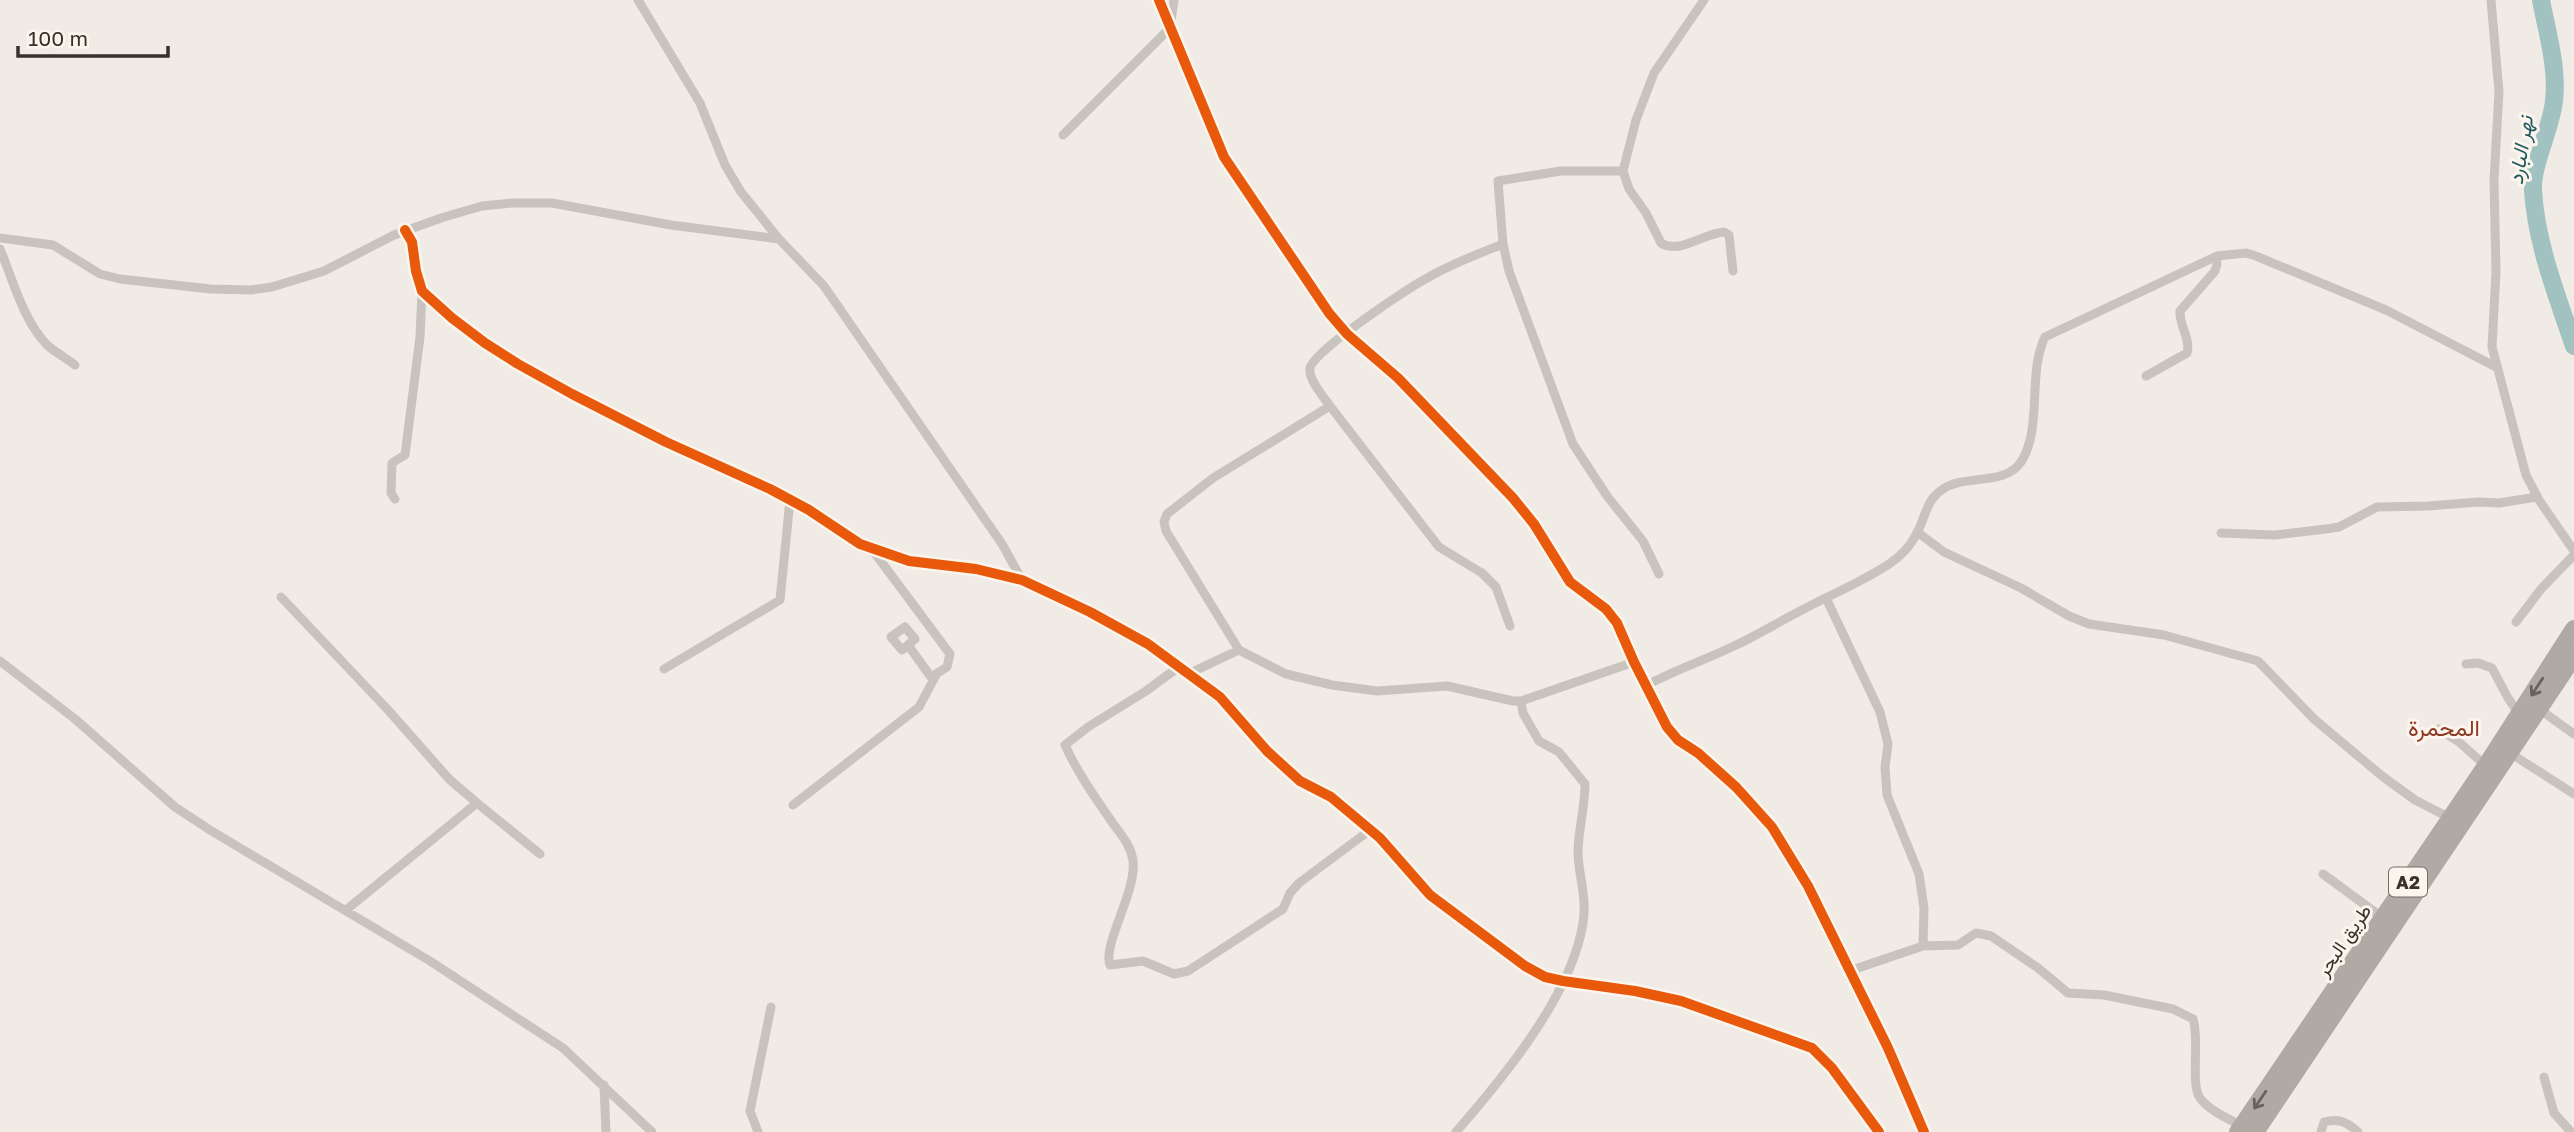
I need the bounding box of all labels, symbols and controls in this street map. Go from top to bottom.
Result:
scale bar [18,14,168,58]
text: 100 m [28,25,88,51]
water label: نهر البارد [2502,113,2539,186]
one-way arrow [2530,676,2544,696]
district label: المحمرة [2408,713,2480,743]
road number: A2 [2389,868,2427,897]
street label: طريق البحر [2310,900,2376,982]
one-way arrow [2253,1089,2267,1109]

